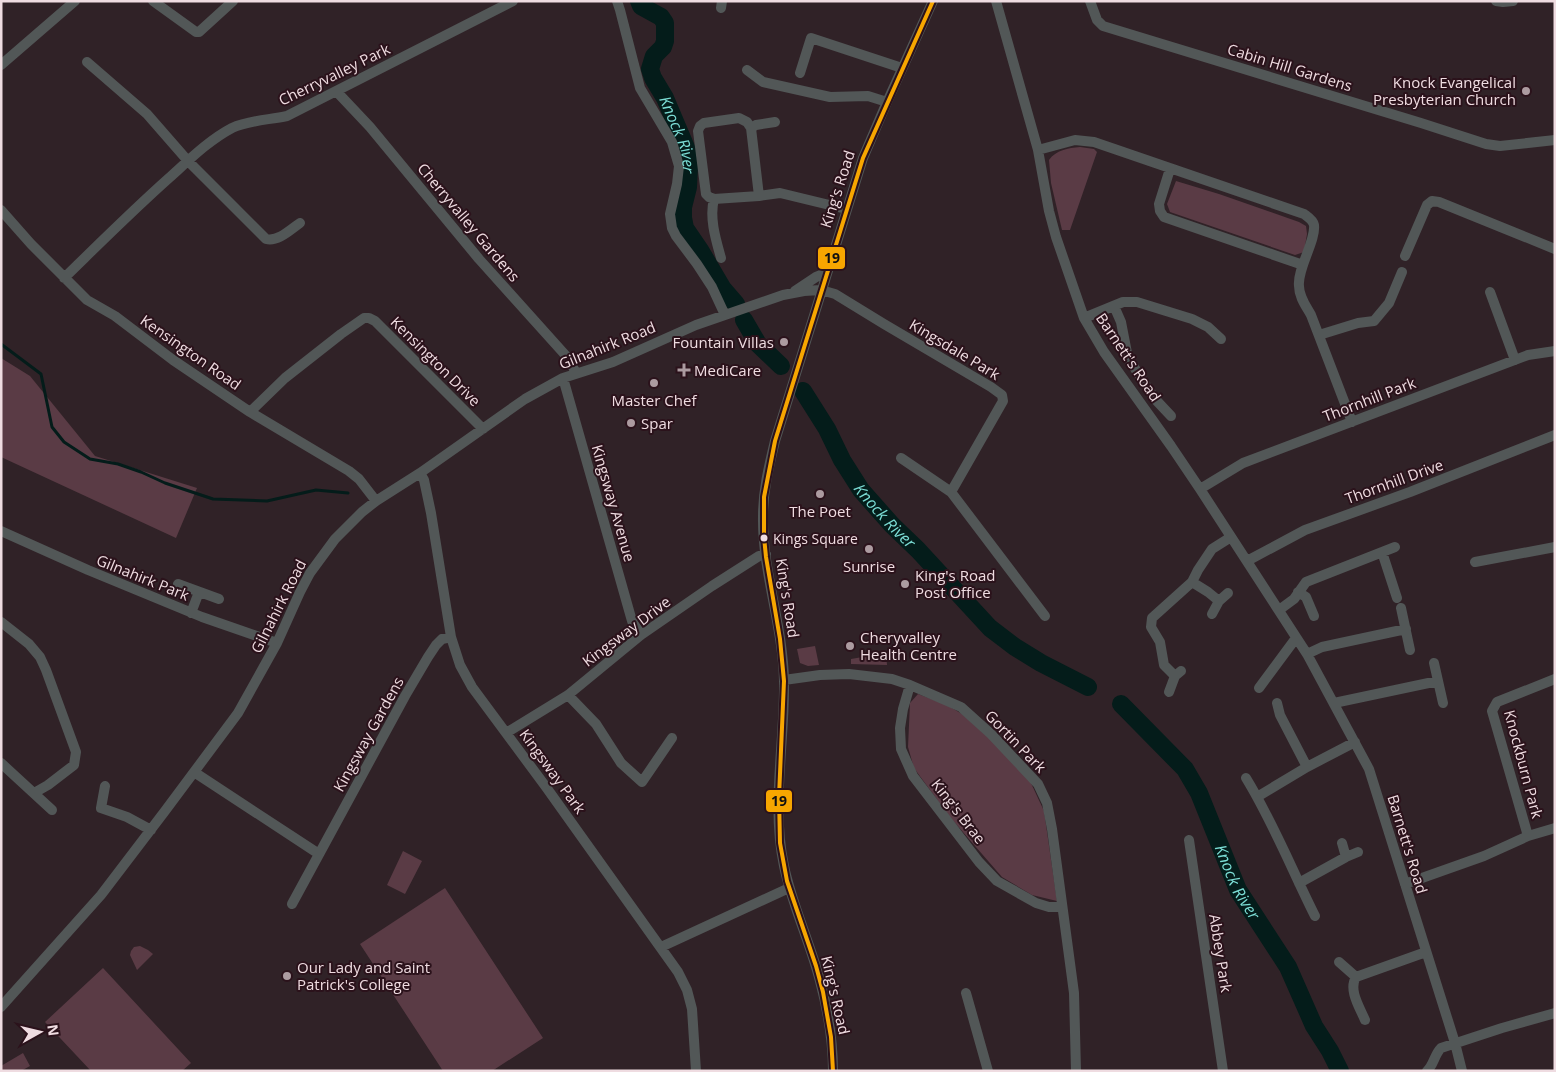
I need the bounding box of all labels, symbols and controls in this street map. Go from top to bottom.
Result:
street label: Cherryvalley Park [275,38,393,110]
street label: Cabin Hill Gardens [1225,39,1355,95]
place label: Knock Evangelical Presbyterian Church [1373,72,1516,109]
marker: Knock Evangelical Presbyterian Church [1520,85,1532,97]
water label: Knock River [654,92,700,174]
street label: King's Road [815,148,859,230]
street label: Cherryvalley Gardens [413,158,525,286]
line badge: 19 [817,246,846,270]
text: 19 [824,248,840,267]
street label: Barnett's Road [1092,309,1166,405]
street label: Kensington Road [137,310,245,394]
street label: Kensington Drive [387,312,485,410]
street label: Kingsdale Park [906,314,1004,384]
street label: Gilnahirk Road [556,316,658,374]
place label: Fountain Villas [672,332,774,352]
marker: Fountain Villas [778,336,790,348]
place label: MediCare [694,360,761,380]
marker: MediCare [678,364,690,376]
street label: Thornhill Park [1320,372,1418,426]
marker: Master Chef [648,377,660,389]
place label: Master Chef [612,390,697,410]
place label: Spar [641,413,673,433]
marker: Spar [625,417,637,429]
street label: Kingsway Avenue [588,442,640,564]
street label: Thornhill Drive [1342,454,1446,508]
water label: Knock River [849,479,921,554]
marker: The Poet [814,488,826,500]
place label: The Poet [789,501,851,521]
place label: Kings Square [773,529,858,548]
marker: Kings Square [759,533,769,543]
marker: Sunrise [863,543,875,555]
street label: Gilnahirk Park [94,549,192,605]
street label: Gilnahirk Road [246,556,310,656]
place label: Sunrise [843,556,895,576]
street label: King's Road [772,557,804,639]
place label: King's Road Post Office [915,565,995,602]
marker: King's Road Post Office [899,578,911,590]
street label: Kingsway Drive [578,591,674,671]
place label: Cheryvalley Health Centre [860,627,957,664]
marker: Cheryvalley Health Centre [844,640,856,652]
street label: Kingsway Gardens [328,673,408,795]
street label: Gortin Park [981,705,1051,777]
street label: Knockburn Park [1500,708,1548,821]
street label: Kingsway Park [515,725,591,818]
street label: King's Brae [927,774,991,848]
line badge: 19 [765,789,793,813]
text: 19 [771,791,787,810]
street label: Barnett's Road [1383,792,1433,896]
water label: Knock River [1210,841,1266,924]
street label: Abbey Park [1205,912,1237,994]
street label: King's Road [817,954,855,1036]
place label: Our Lady and Saint Patrick's College [297,957,430,994]
marker: Our Lady and Saint Patrick's College [281,970,293,982]
north arrow [15,1007,65,1057]
text: N [43,1023,64,1037]

